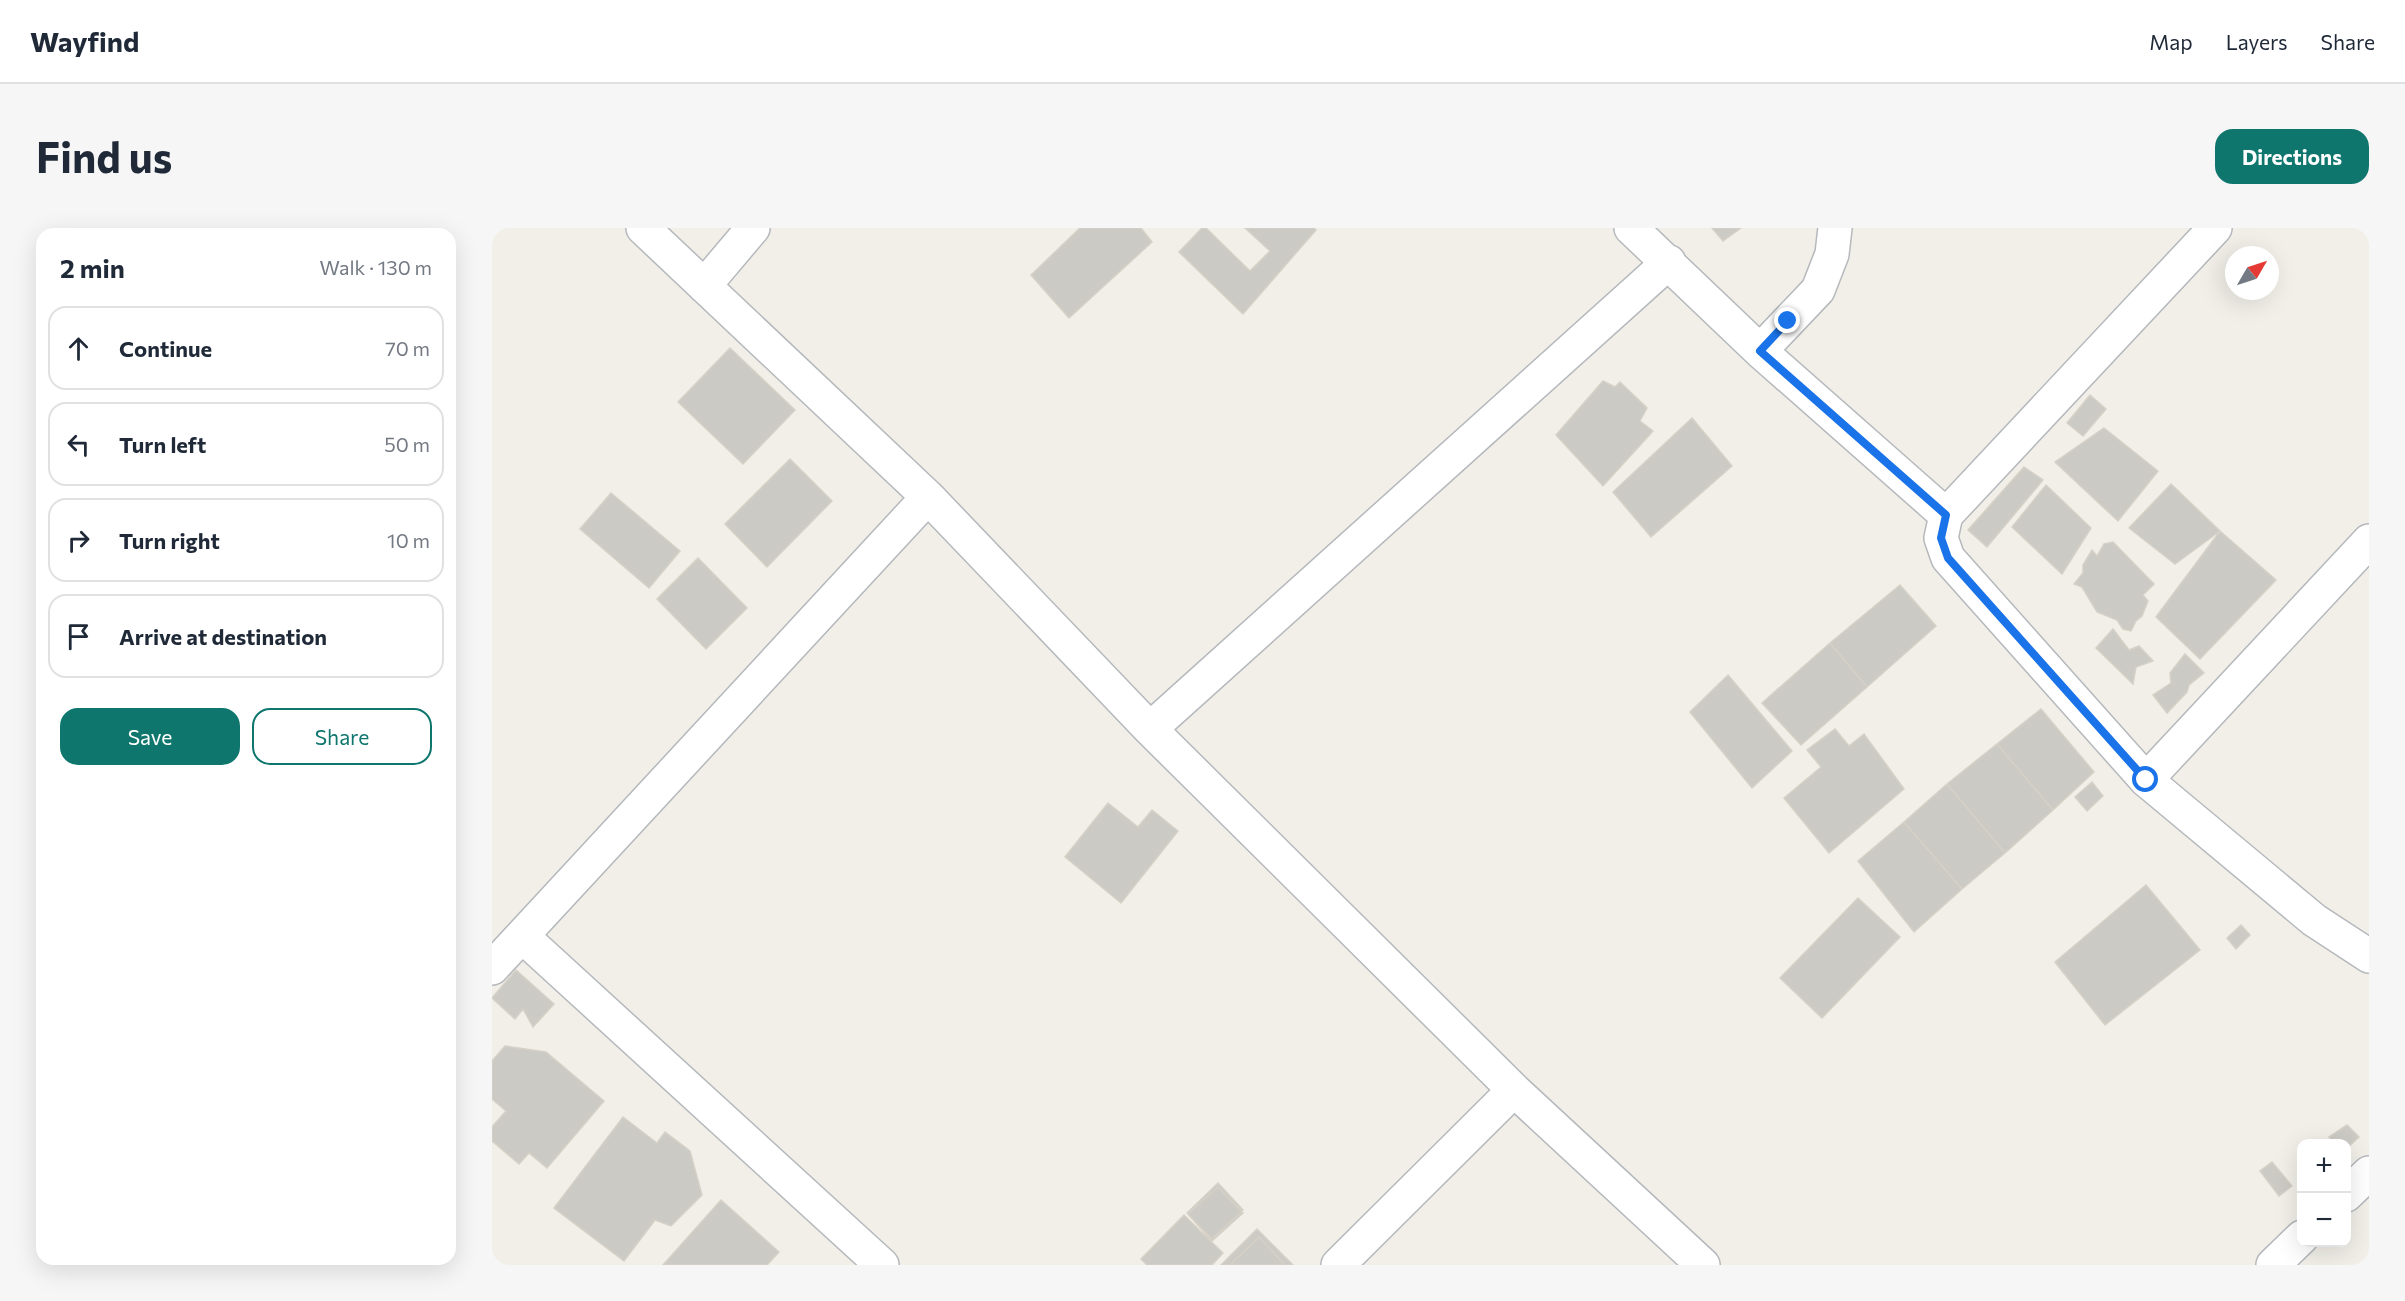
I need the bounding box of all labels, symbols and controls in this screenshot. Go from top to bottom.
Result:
text: Wayfind [30,24,139,58]
text: Map [2149,29,2193,54]
text: Layers [2226,29,2288,54]
text: Share [2321,29,2375,54]
button: Directions [2215,129,2369,184]
text: Find us [36,130,172,182]
north arrow [2225,246,2279,300]
text: 2 min [60,252,125,283]
text: Walk · 130 m [320,255,432,279]
route end [1774,307,1800,333]
icon: ahead [62,332,95,365]
text: Continue [119,335,212,362]
text: 70 m [385,336,430,360]
icon: left [62,428,95,461]
text: Turn left [119,431,206,458]
text: 50 m [384,432,430,456]
icon: right [62,524,95,557]
text: Turn right [119,527,220,554]
text: 10 m [387,528,430,552]
icon: arrive [62,620,95,653]
text: Arrive at destination [119,623,327,650]
button: Save [60,708,240,765]
button: Share [252,708,432,765]
route start [2132,766,2158,792]
map controls [2297,1139,2351,1247]
button: + [2297,1139,2351,1193]
button: − [2297,1193,2351,1247]

